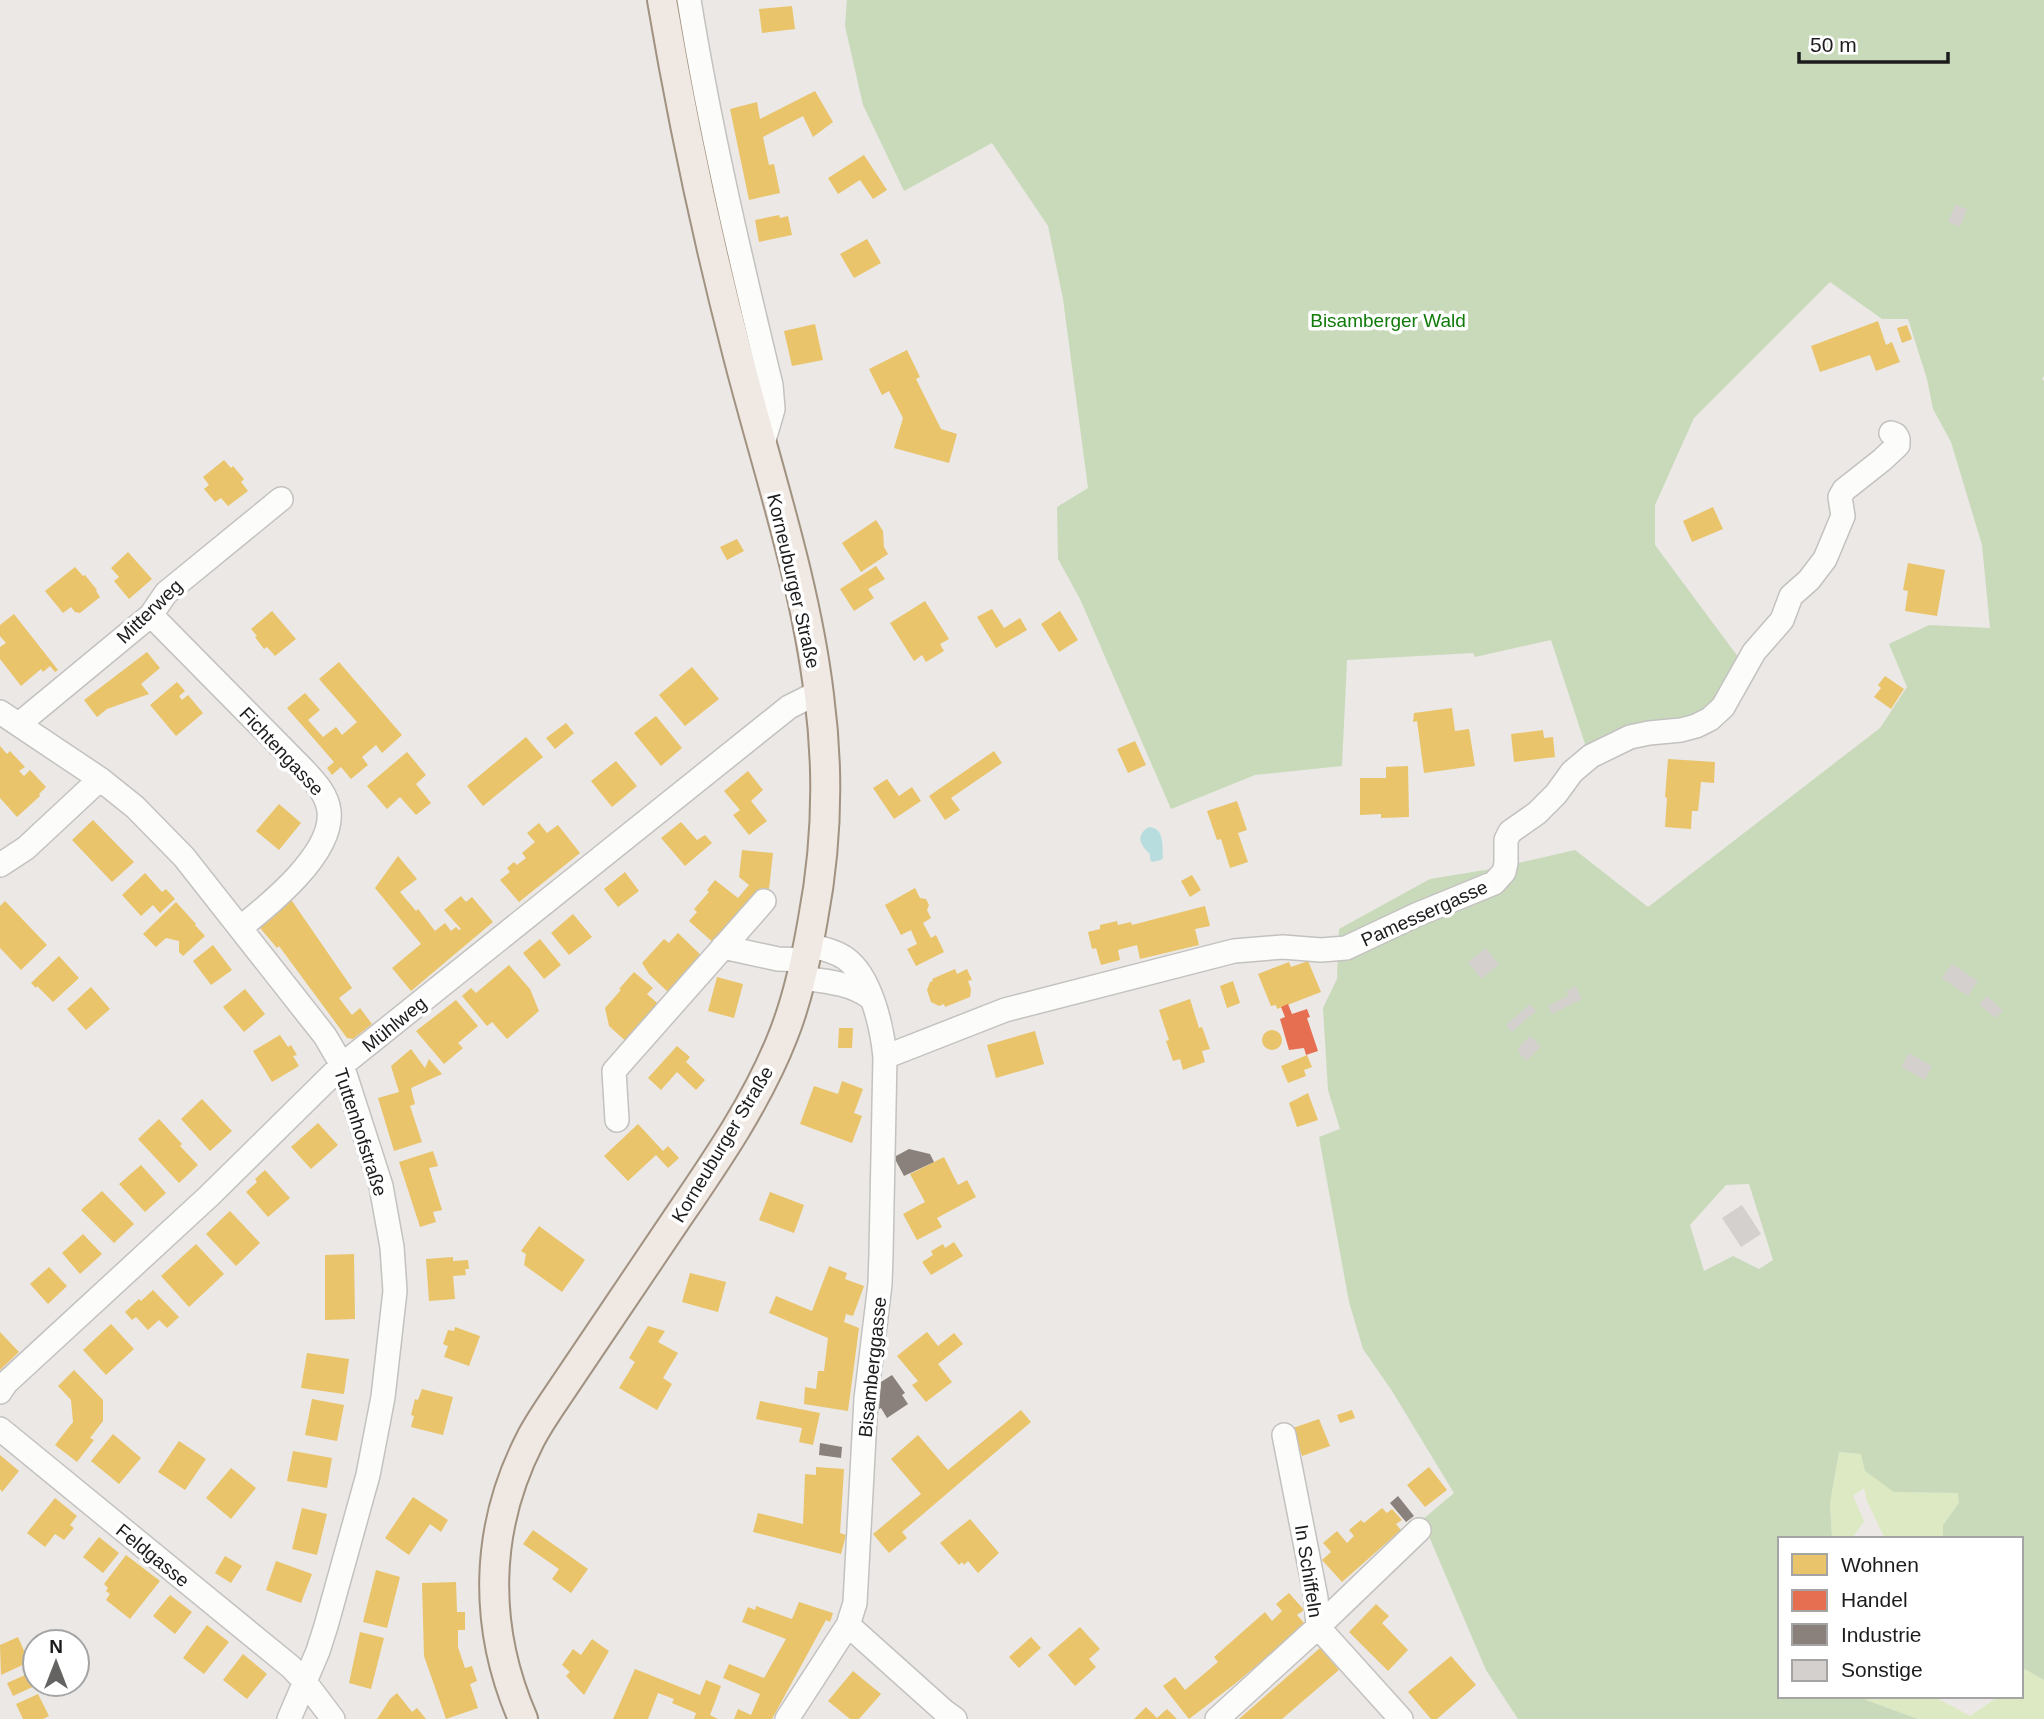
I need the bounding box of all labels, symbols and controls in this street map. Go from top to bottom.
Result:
scale bar [1799,21,1948,65]
text: 50 m [1810,33,1857,56]
park label: Bisamberger Wald [1310,310,1466,331]
street label: Korneuburger Straße [763,492,824,670]
street label: Mitterweg [112,575,186,648]
street label: Fichtengasse [235,703,328,800]
street label: Pamessergasse [1358,876,1491,951]
street label: Mühlweg [358,992,430,1056]
street label: Korneuburger Straße [667,1062,777,1226]
street label: Tuttenhofstraße [330,1065,391,1199]
street label: Bisamberggasse [855,1296,890,1439]
street label: Feldgasse [112,1520,193,1591]
street label: In Schiffeln [1291,1523,1326,1619]
legend [1778,1537,2023,1698]
text: Wohnen [1841,1553,1919,1576]
text: Handel [1841,1588,1908,1611]
text: Industrie [1841,1623,1922,1646]
north arrow [21,1628,91,1698]
text: N [49,1636,63,1657]
text: Sonstige [1841,1658,1923,1681]

